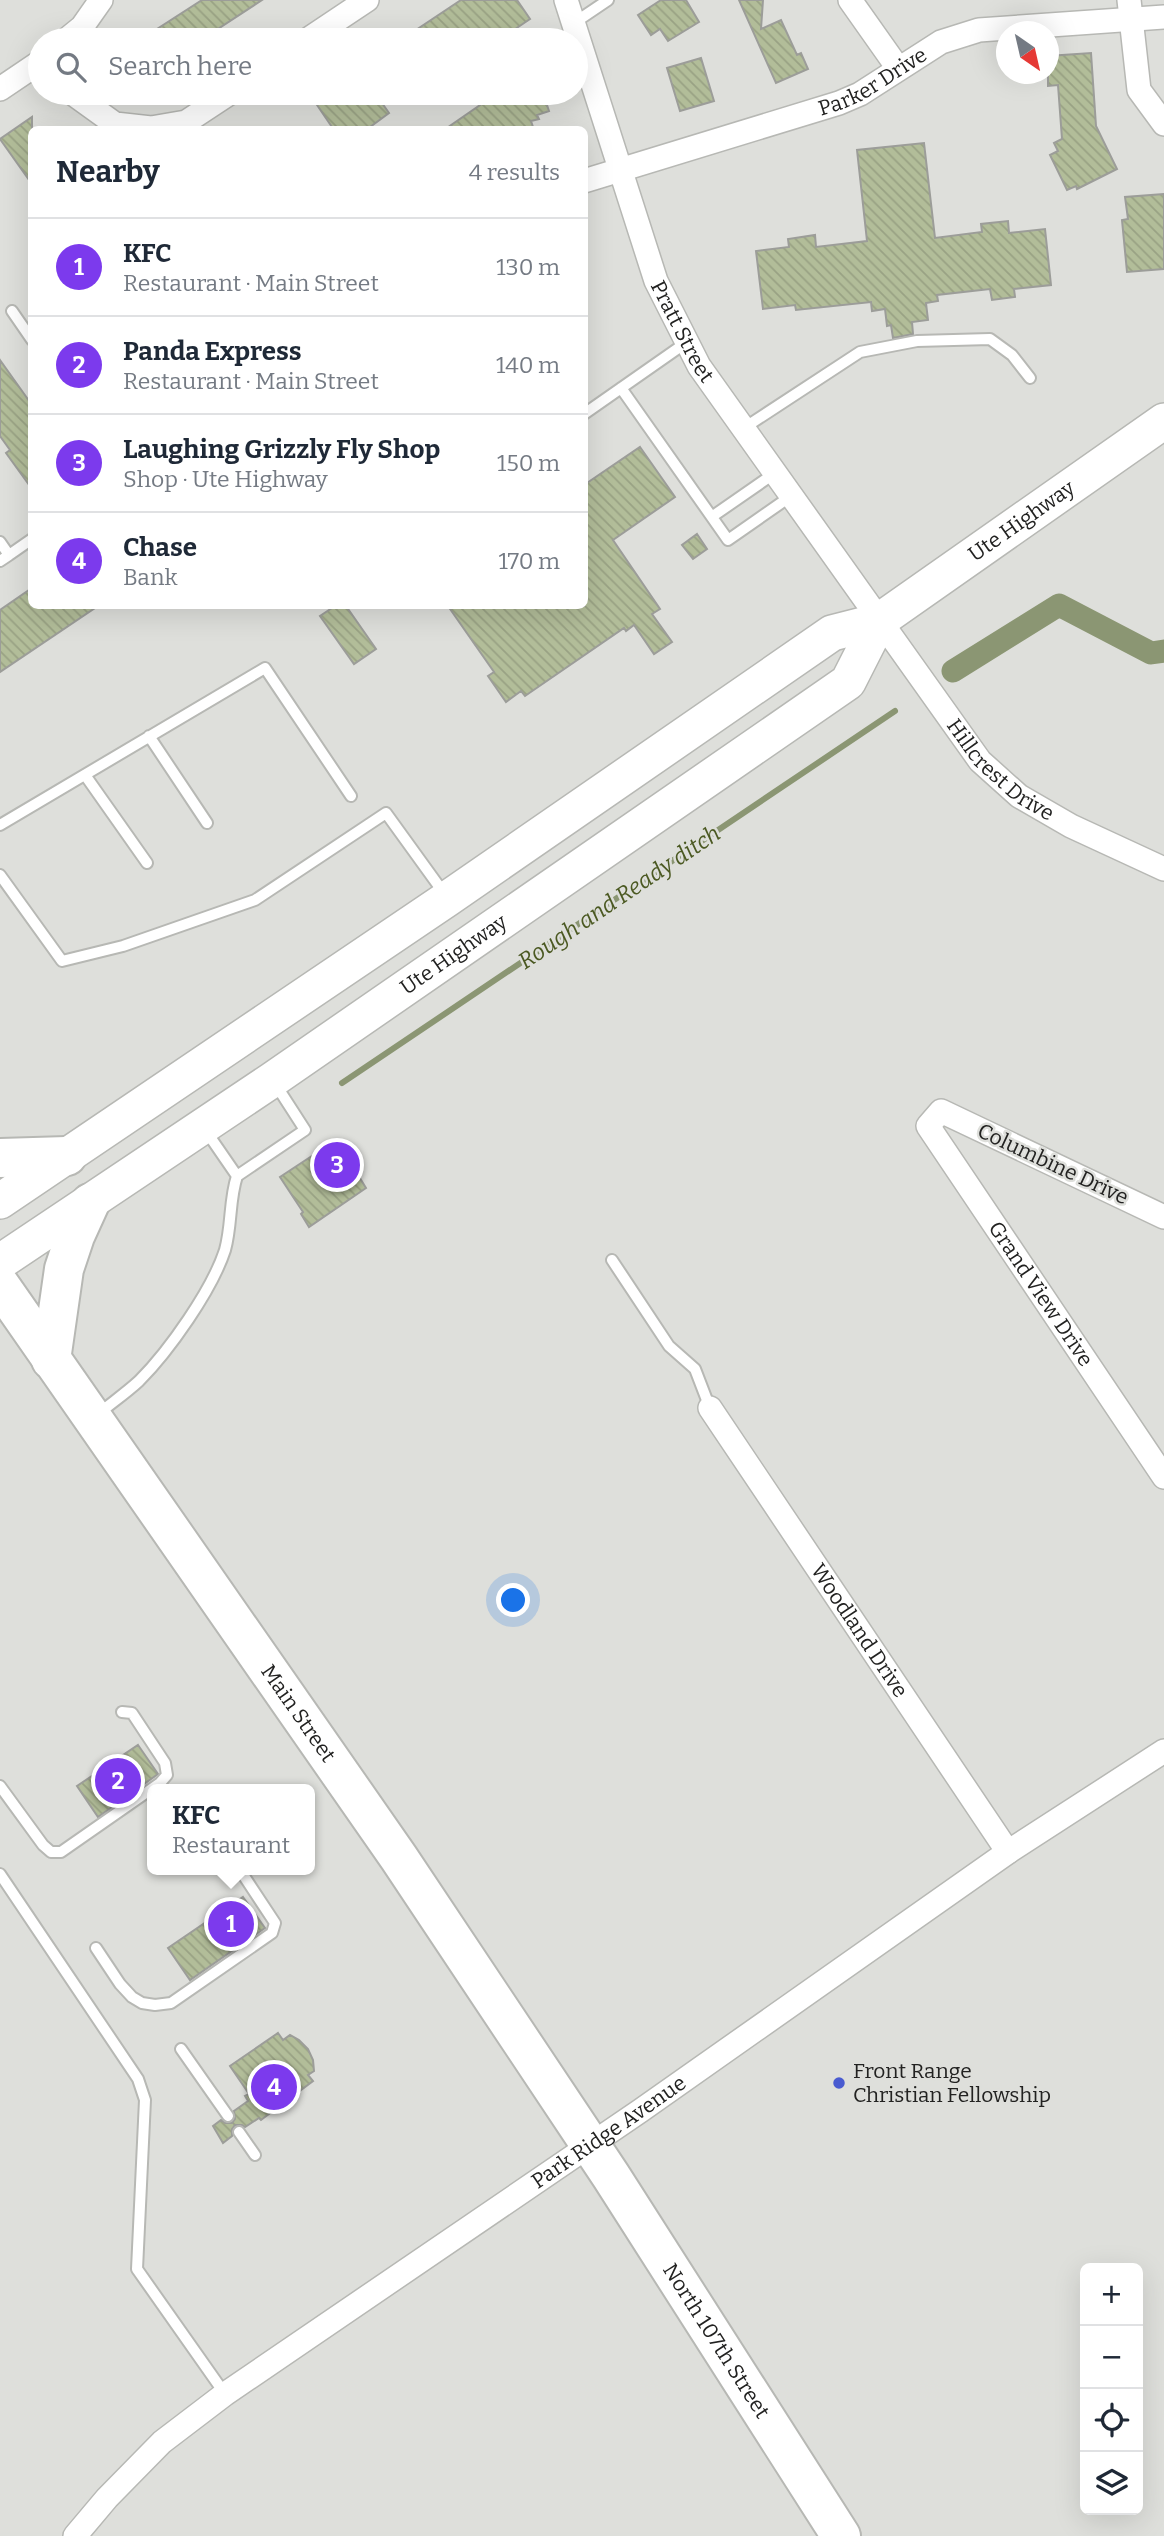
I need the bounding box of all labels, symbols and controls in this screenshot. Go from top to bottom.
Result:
north arrow [996,21,1059,84]
search box [28,28,588,105]
street label: Parker Drive [815,42,932,122]
icon: search [52,48,90,86]
text: Search here [108,51,252,82]
text: Nearby [56,154,160,190]
text: 4 results [469,158,560,186]
text: KFC [123,238,172,269]
text: 1 [74,253,84,281]
text: 130 m [496,253,560,281]
text: Restaurant · Main Street [123,269,379,297]
street label: Pratt Street [645,276,720,388]
text: Panda Express [123,336,302,367]
text: 2 [73,351,85,379]
text: 140 m [496,351,560,379]
text: Restaurant · Main Street [123,367,379,395]
text: Laughing Grizzly Fly Shop [123,434,440,465]
text: 3 [72,449,86,477]
text: 150 m [497,449,560,477]
text: Shop · Ute Highway [123,465,328,493]
street label: Ute Highway [963,474,1080,567]
text: Chase [123,532,197,563]
text: 4 [72,547,86,575]
text: 170 m [498,547,560,575]
text: Bank [123,563,177,591]
street label: Hillcrest Drive [941,714,1059,826]
water label: Rough and Ready ditch [513,819,725,975]
street label: Ute Highway [395,908,513,1000]
street label: Columbine Drive [974,1118,1132,1210]
pin: 3 [314,1139,360,1191]
street label: Grand View Drive [983,1216,1099,1371]
street label: Woodland Drive [805,1559,914,1702]
your location [496,1583,530,1617]
street label: Main Street [255,1660,341,1767]
pin: 2 [95,1755,141,1807]
popup [147,1784,315,1875]
text: KFC [172,1800,221,1831]
text: Restaurant [172,1831,290,1859]
pin: 1 [208,1898,254,1950]
place label: Front Range Christian Fellowship [853,2058,1051,2108]
pin: 4 [251,2061,297,2113]
street label: Park Ridge Avenue [526,2070,691,2194]
marker: Front Range Christian Fellowship [831,2075,847,2091]
street label: North 107th Street [657,2258,776,2424]
map controls [1080,2263,1143,2515]
button: + [1080,2263,1143,2326]
button: − [1080,2326,1143,2389]
button: locate [1080,2389,1143,2452]
button: layers [1080,2452,1143,2515]

